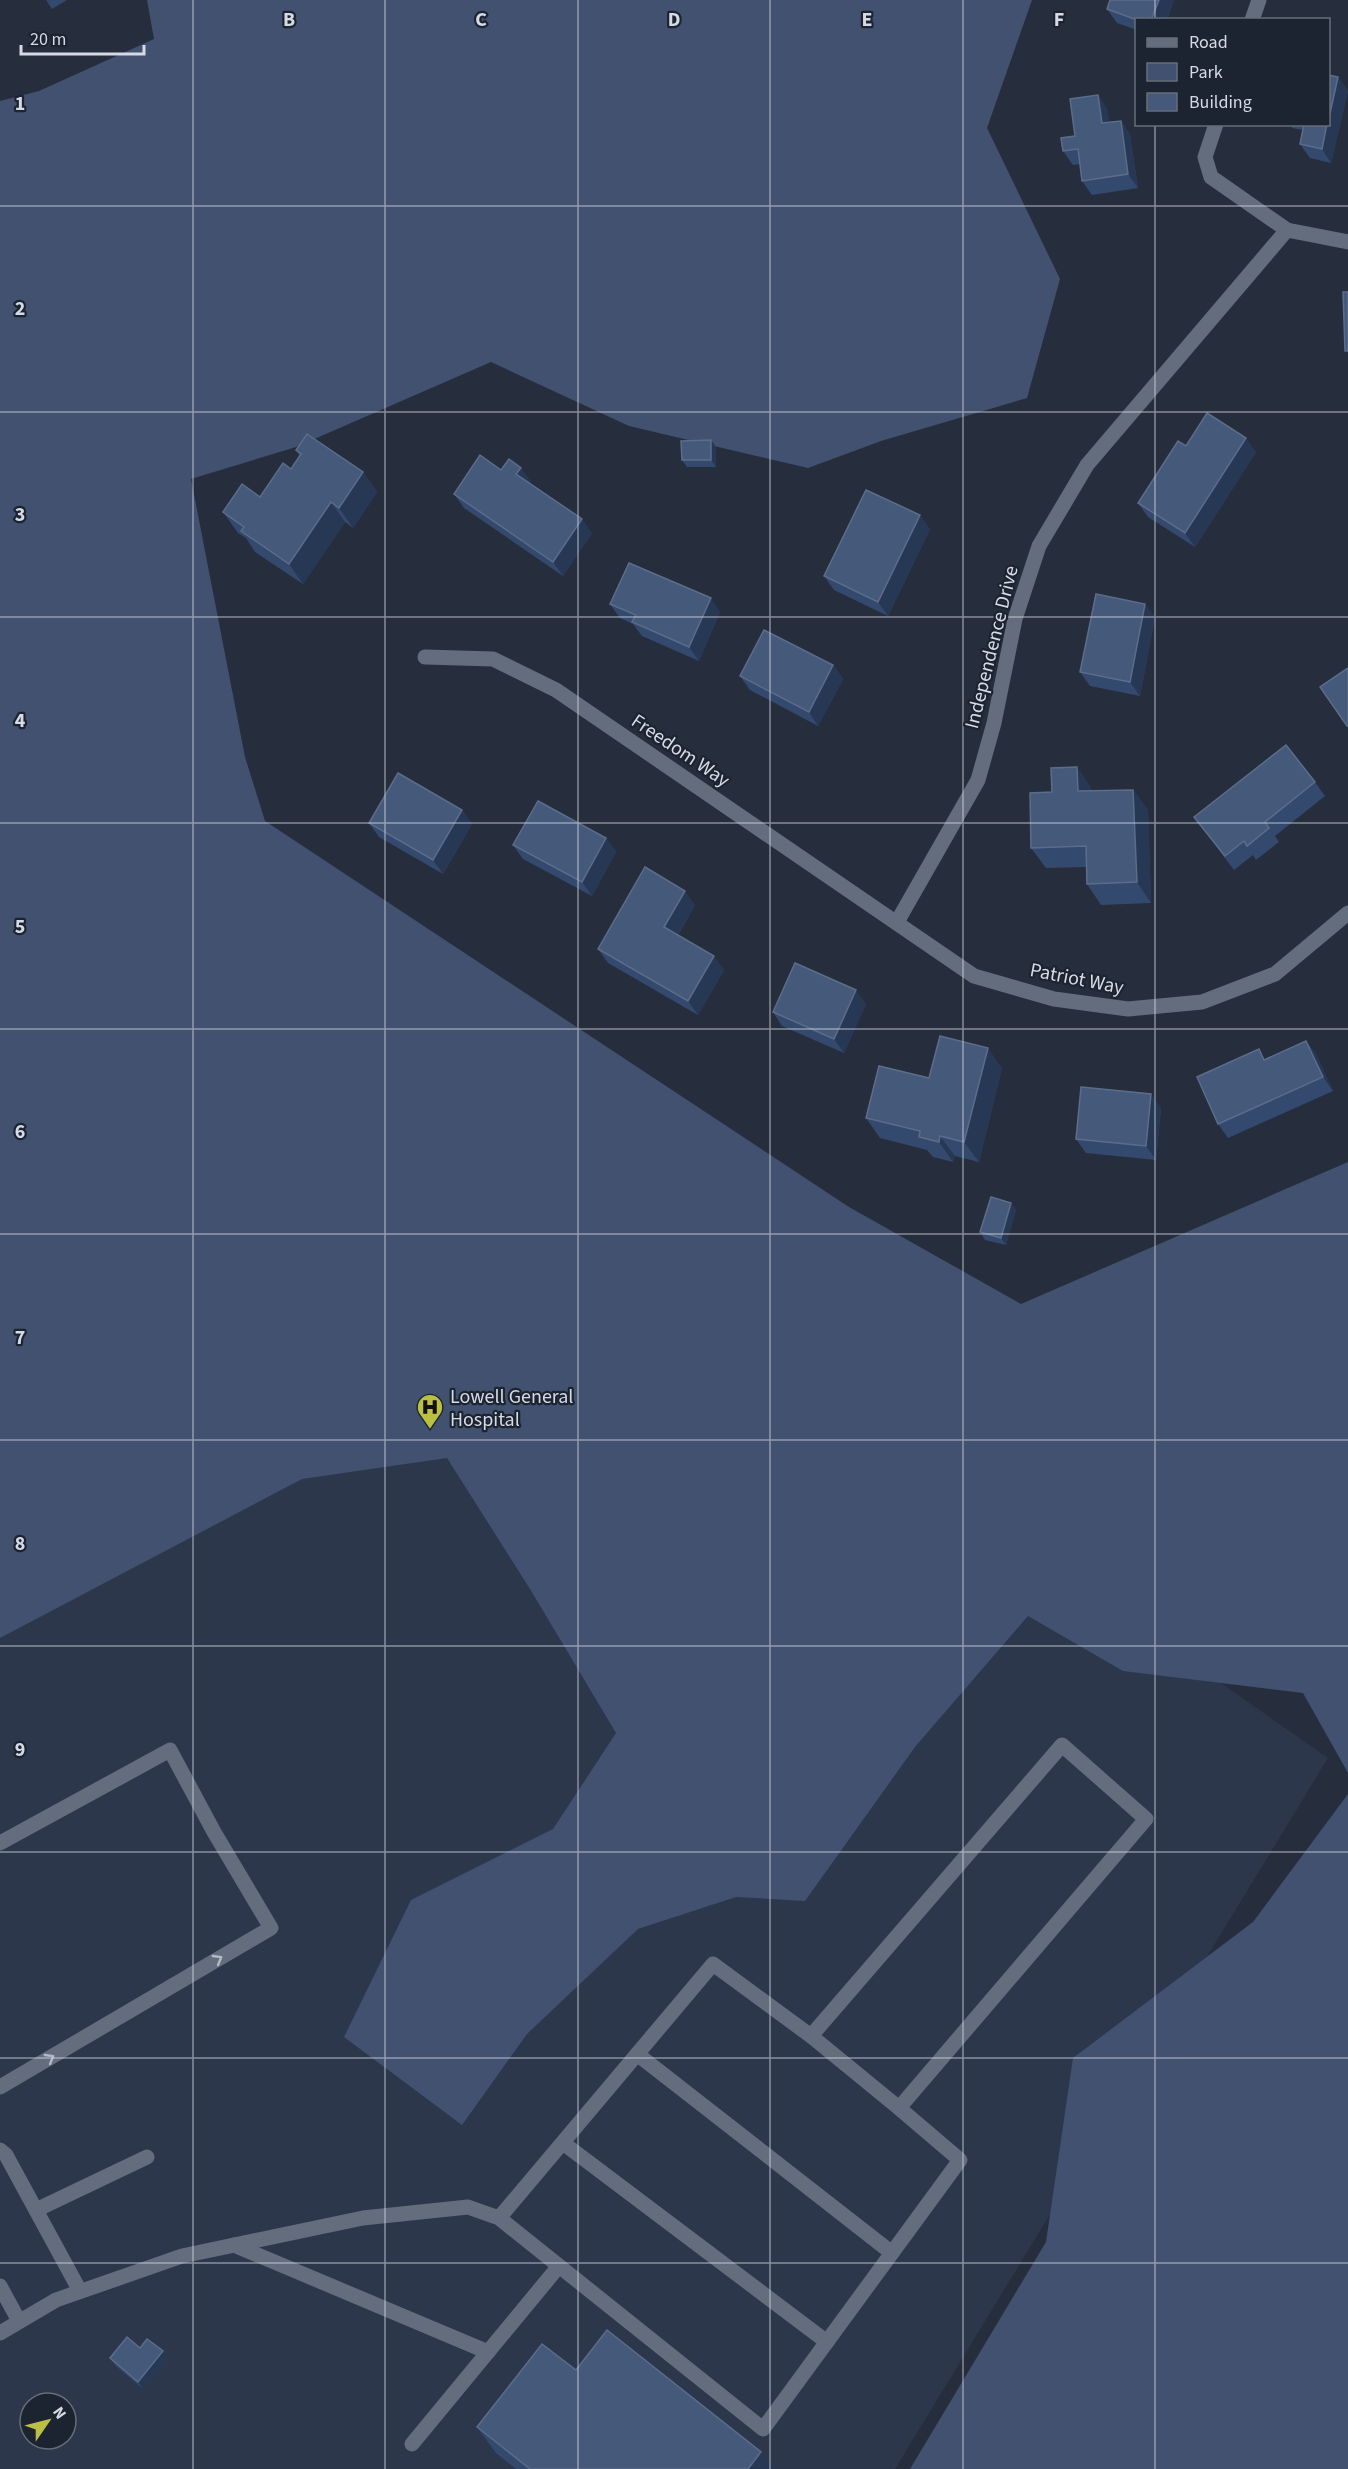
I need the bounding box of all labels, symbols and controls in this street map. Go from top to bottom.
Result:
text: B [283,6,295,34]
text: C [475,6,487,34]
text: D [668,6,680,34]
text: E [862,6,872,34]
text: F [1054,6,1064,34]
scale bar [21,18,144,56]
legend [1135,18,1330,126]
text: 20 m [30,27,66,52]
text: Road [1189,30,1228,55]
text: Park [1189,60,1223,85]
text: 1 [15,90,25,118]
text: Building [1189,90,1252,115]
text: 2 [15,295,25,323]
text: 3 [15,501,25,529]
street label: Independence Drive [958,563,1026,732]
text: 4 [15,707,26,735]
street label: Freedom Way [626,708,736,795]
text: 5 [15,913,25,941]
street label: Patriot Way [1028,956,1127,1002]
text: 6 [15,1118,25,1146]
text: 7 [15,1324,25,1352]
place label: Lowell General Hospital [450,1383,573,1434]
hospital icon: Lowell General Hospital [415,1392,445,1430]
text: 8 [15,1530,25,1558]
text: 9 [15,1736,25,1764]
one-way arrow [212,1954,223,1966]
one-way arrow [44,2053,54,2065]
north arrow [18,2391,78,2451]
text: N [47,2402,72,2424]

